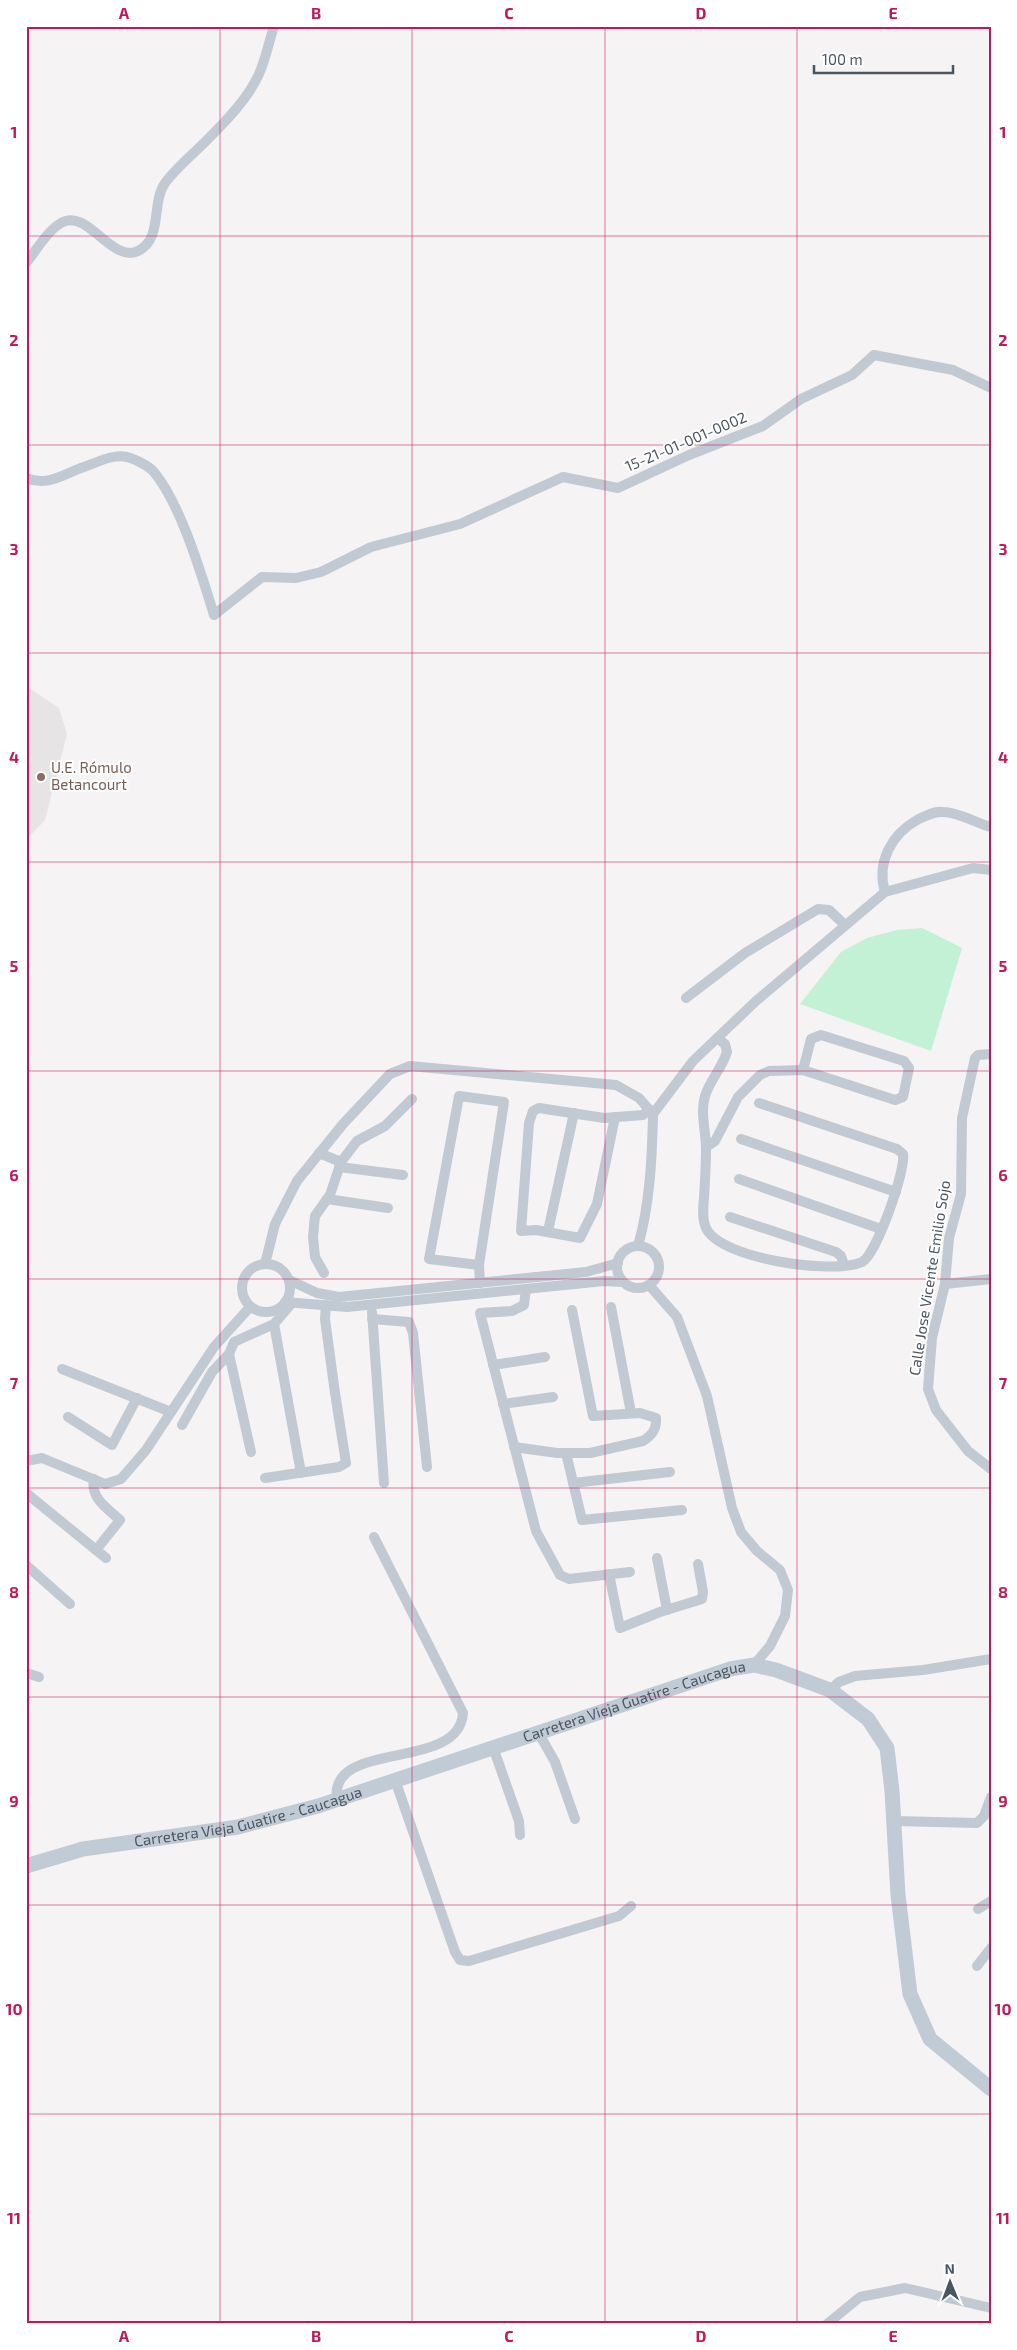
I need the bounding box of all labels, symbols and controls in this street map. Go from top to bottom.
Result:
text: A [119,3,130,22]
text: B [311,3,321,22]
text: C [504,3,514,22]
text: D [696,3,707,22]
text: E [888,3,898,22]
scale bar [814,42,953,74]
text: 100 m [822,50,863,68]
text: 1 [11,122,17,141]
text: 1 [1000,122,1006,141]
text: 2 [9,330,19,349]
text: 2 [998,330,1008,349]
street label: 15-21-01-001-0002 [622,407,749,475]
text: 3 [9,539,19,558]
text: 3 [998,539,1008,558]
text: 4 [9,747,19,766]
text: 4 [998,747,1008,766]
place label: U.E. Rómulo Betancourt [51,758,132,793]
marker: U.E. Rómulo Betancourt [35,771,47,783]
text: 5 [10,956,19,975]
text: 5 [999,956,1008,975]
text: 6 [9,1165,19,1184]
text: 6 [998,1165,1008,1184]
street label: Calle Jose Vicente Emilio Sojo [905,1179,954,1377]
text: 7 [10,1373,19,1392]
text: 7 [999,1373,1008,1392]
text: 8 [9,1582,19,1601]
text: 8 [998,1582,1008,1601]
street label: Carretera Vieja Guatire - Caucagua [520,1657,747,1745]
street label: Carretera Vieja Guatire - Caucagua [133,1782,364,1850]
text: 9 [9,1791,19,1810]
text: 9 [998,1791,1008,1810]
text: 10 [5,1999,23,2018]
text: 10 [994,1999,1012,2018]
text: 11 [7,2208,21,2227]
text: 11 [996,2208,1010,2227]
north arrow [924,2258,974,2308]
text: N [945,2260,955,2277]
text: A [119,2326,130,2345]
text: B [311,2326,321,2345]
text: C [504,2326,514,2345]
text: D [696,2326,707,2345]
text: E [888,2326,898,2345]

